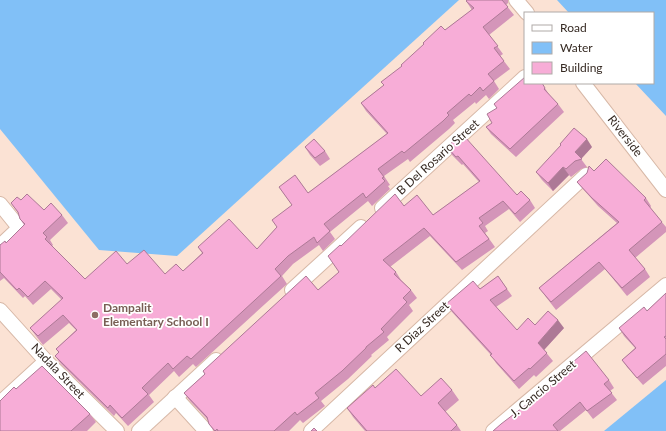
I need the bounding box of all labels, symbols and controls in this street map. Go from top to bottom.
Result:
legend [524,12,654,84]
text: Road [560,20,587,35]
text: Water [560,40,593,55]
text: Building [560,60,603,75]
street label: Riverside [605,112,646,159]
street label: B Del Rosario Street [393,115,483,198]
street label: R Diaz Street [391,297,452,355]
place label: Dampalit Elementary School I [103,300,209,329]
marker: Dampalit Elementary School I [90,310,100,320]
street label: Nadala Street [28,340,89,402]
street label: J. Cancio Street [507,356,579,421]

